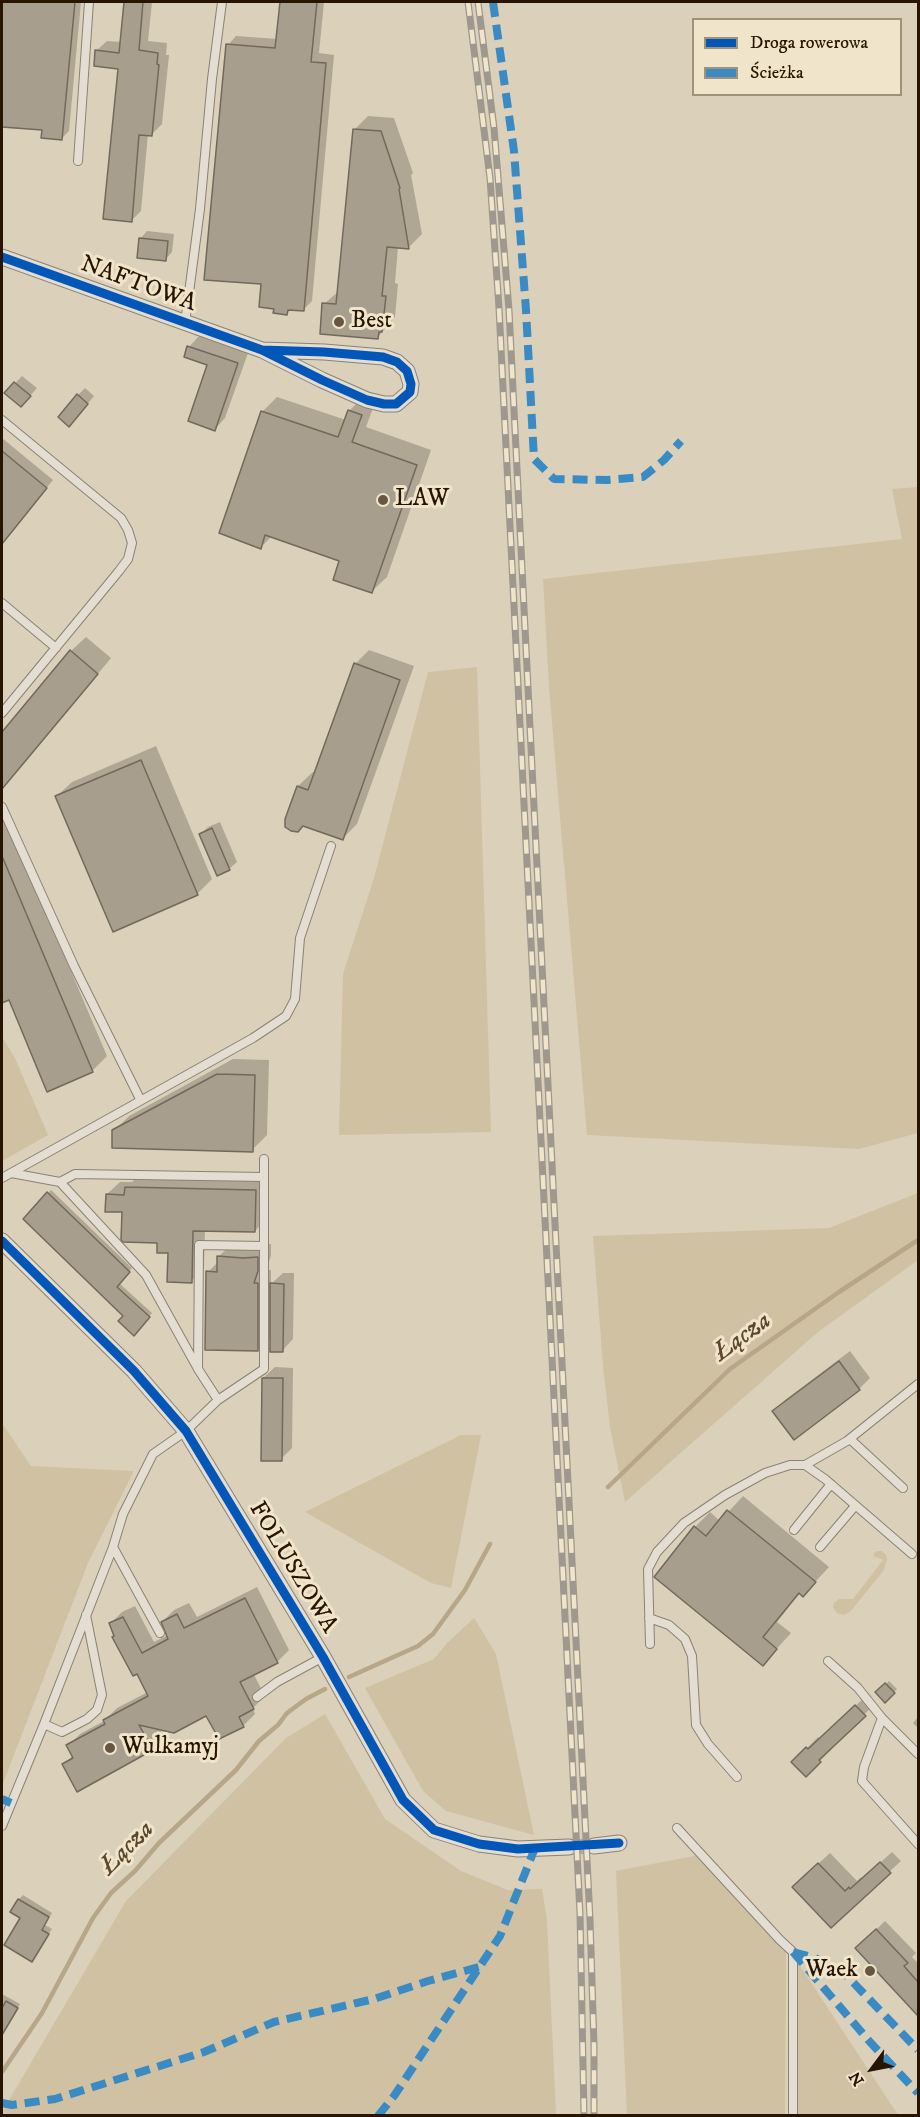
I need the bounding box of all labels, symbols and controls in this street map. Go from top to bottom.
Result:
legend [692,18,902,96]
text: Droga rowerowa [750,32,868,54]
text: Ścieżka [750,62,804,84]
street label: NAFTOWA [76,251,200,319]
place label: Best [351,308,392,336]
marker: Best [332,315,346,329]
place label: LAW [395,486,449,514]
marker: LAW [376,493,390,507]
water label: Łącza [708,1306,778,1370]
street label: FOLUSZOWA [241,1497,343,1639]
place label: Wulkamyj [122,1734,219,1762]
marker: Wulkamyj [103,1741,117,1755]
water label: Łącza [94,1815,162,1883]
place label: Waek [805,1957,858,1985]
marker: Waek [863,1964,877,1978]
north arrow [842,2039,902,2099]
text: N [845,2068,869,2089]

